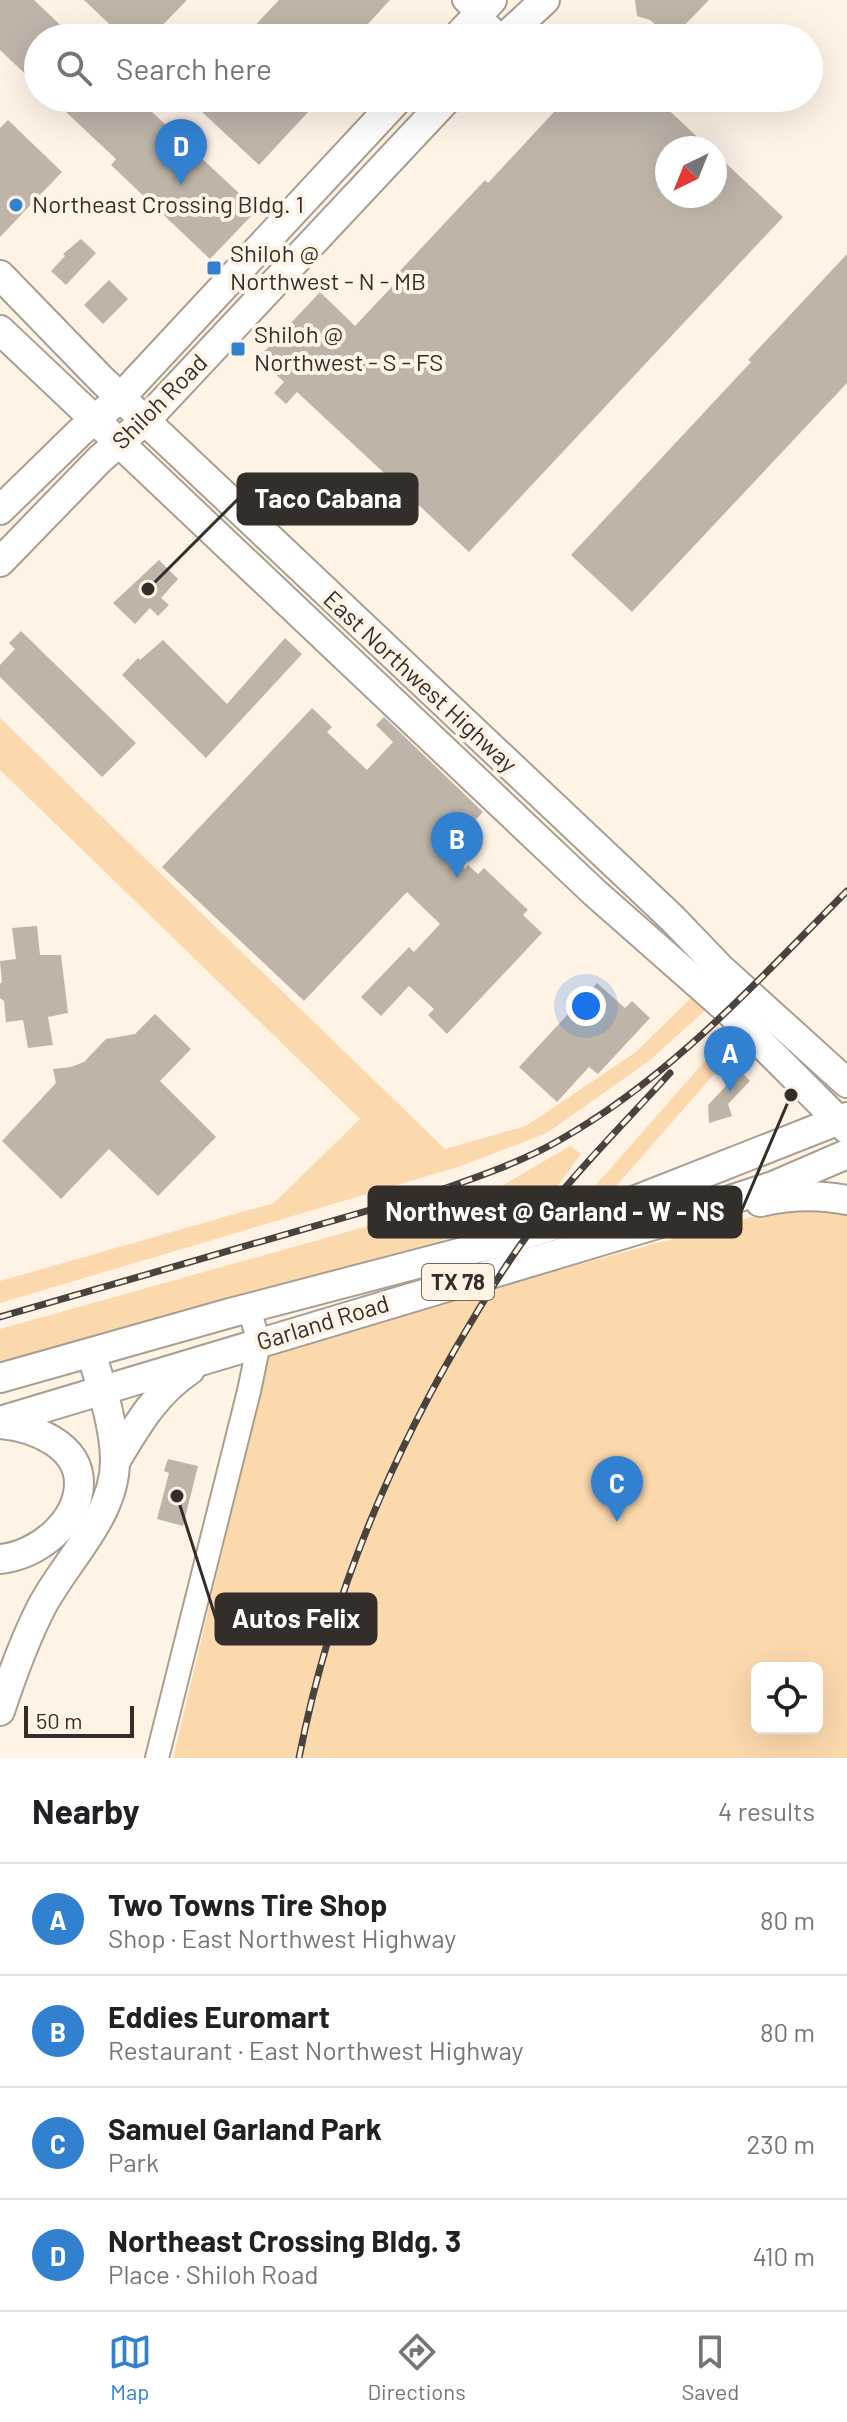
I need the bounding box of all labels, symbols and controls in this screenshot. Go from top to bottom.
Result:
search box [24,24,823,112]
icon: search [52,46,96,90]
text: Search here [116,50,272,86]
pin: D [155,119,207,185]
north arrow [655,136,727,208]
place label: Northeast Crossing Bldg. 1 [32,189,304,218]
marker: Northeast Crossing Bldg. 1 [7,196,25,214]
place label: Shiloh @ Northwest - N - MB [230,238,426,295]
marker: Shiloh @ Northwest - N - MB [205,259,223,277]
place label: Shiloh @ Northwest - S - FS [254,319,443,376]
marker: Shiloh @ Northwest - S - FS [229,340,247,358]
street label: Shiloh Road [105,347,212,454]
callout: Taco Cabana [238,474,417,524]
text: Taco Cabana [254,482,402,513]
street label: East Northwest Highway [318,584,524,778]
pin: B [431,812,483,878]
your location [566,986,606,1026]
pin: A [704,1026,756,1092]
callout: Northwest @ Garland - W - NS [369,1187,741,1237]
text: Northwest @ Garland - W - NS [385,1195,725,1226]
road number: TX 78 [422,1264,494,1300]
street label: Garland Road [253,1288,392,1355]
pin: C [591,1456,643,1522]
callout: Autos Felix [216,1594,376,1644]
text: Autos Felix [232,1602,360,1633]
map controls [751,1662,823,1734]
button: locate [751,1662,823,1734]
scale bar [24,1702,134,1738]
text: 50 m [36,1707,82,1733]
text: Nearby [32,1790,140,1831]
text: 4 results [718,1795,815,1826]
text: Two Towns Tire Shop [108,1886,387,1922]
text: A [49,1904,67,1935]
text: 80 m [760,1904,815,1935]
text: Shop · East Northwest Highway [108,1922,456,1953]
text: Eddies Euromart [108,1998,330,2034]
text: B [50,2016,66,2047]
text: 80 m [760,2016,815,2047]
text: Restaurant · East Northwest Highway [108,2034,524,2065]
text: Samuel Garland Park [108,2110,382,2146]
text: C [50,2128,66,2159]
text: 230 m [746,2128,815,2159]
text: Park [108,2146,159,2177]
text: Northeast Crossing Bldg. 3 [108,2222,461,2258]
text: D [50,2240,66,2271]
text: 410 m [753,2240,815,2271]
text: Place · Shiloh Road [108,2258,319,2289]
tab: Map [108,2330,152,2404]
tab: Directions [367,2330,466,2404]
tab: Saved [681,2330,739,2404]

